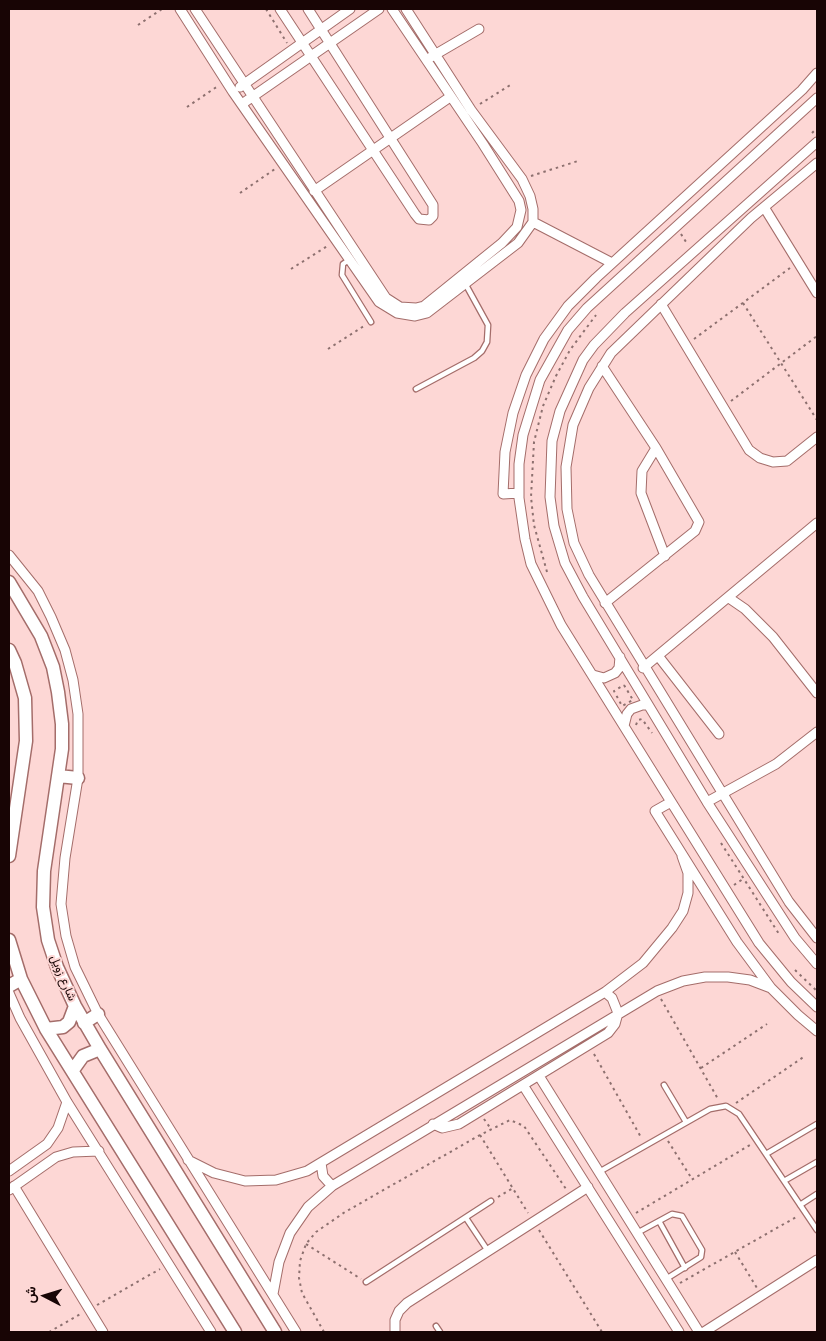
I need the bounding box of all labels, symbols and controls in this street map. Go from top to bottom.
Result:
street label: شارع زويل [47,953,79,1003]
north arrow [20,1271,70,1321]
text: ش [20,1286,40,1304]

